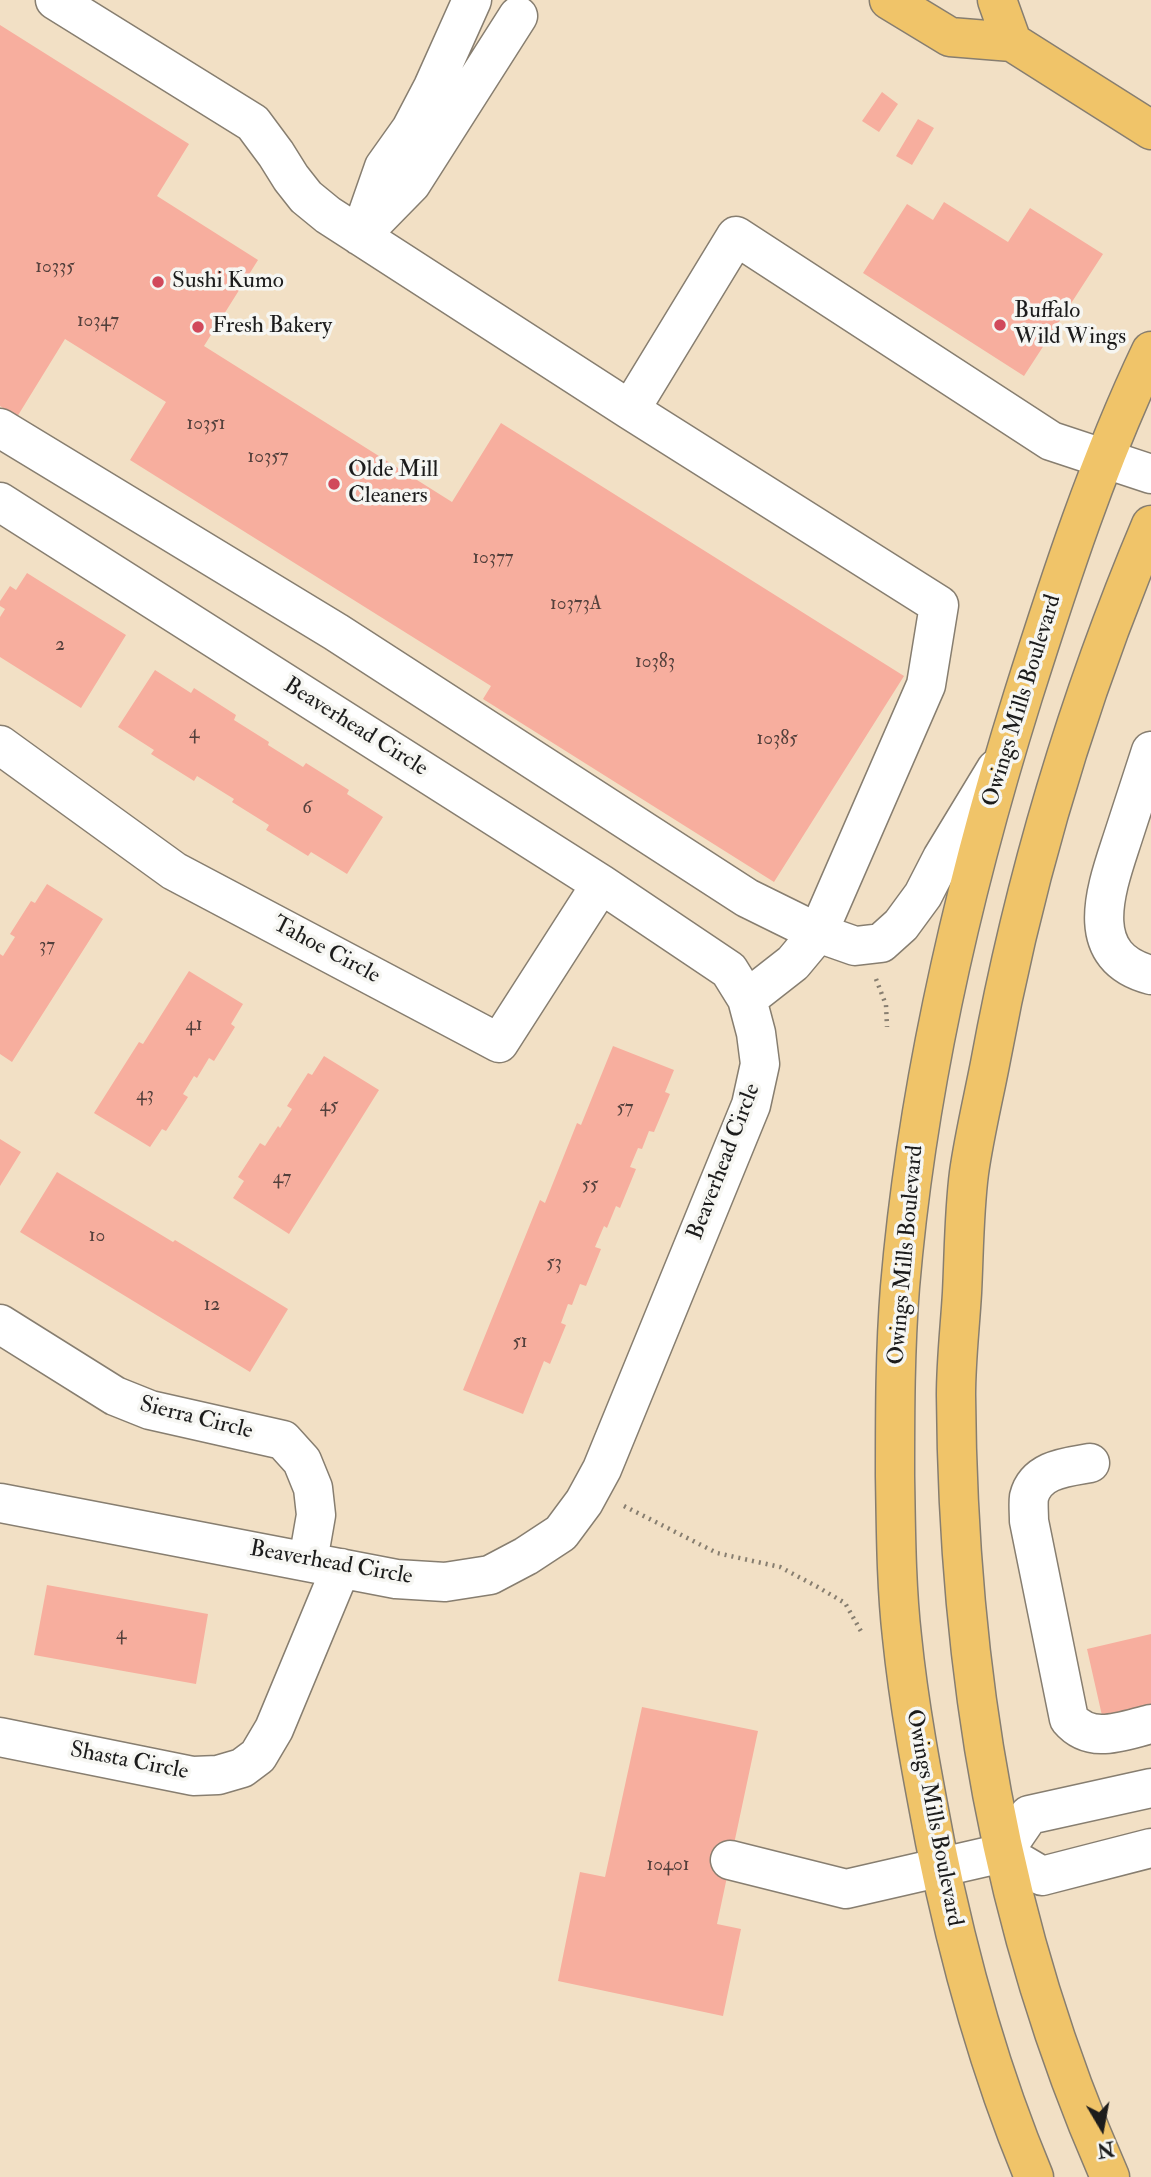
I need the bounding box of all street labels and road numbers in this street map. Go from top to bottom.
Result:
street label: Owings Mills Boulevard [978,592,1068,810]
street label: Beaverhead Circle [278,673,432,783]
street label: Tahoe Circle [268,911,384,991]
street label: Beaverhead Circle [683,1080,767,1244]
street label: Owings Mills Boulevard [884,1144,930,1366]
street label: Sierra Circle [137,1392,255,1446]
street label: Beaverhead Circle [247,1536,415,1592]
street label: Owings Mills Boulevard [898,1707,968,1929]
street label: Shasta Circle [68,1737,190,1787]

